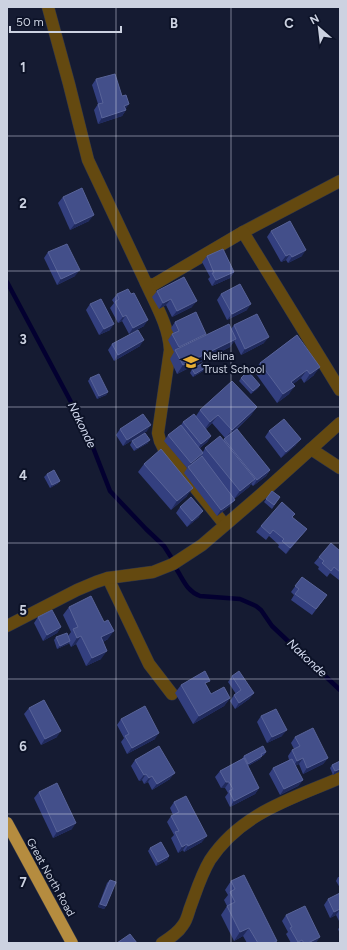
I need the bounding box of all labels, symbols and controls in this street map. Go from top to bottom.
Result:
scale bar [10,8,121,34]
north arrow [299,8,339,48]
text: N [308,12,321,27]
text: 50 m [16,15,44,29]
text: B [170,16,178,31]
text: C [284,16,294,31]
text: 1 [20,60,26,75]
text: 2 [19,196,27,211]
text: 3 [19,332,27,347]
place label: Nelina Trust School [203,350,264,376]
school or university icon: Nelina Trust School [182,353,200,371]
water label: Nakonde [65,400,99,451]
text: 4 [19,468,27,483]
text: 5 [19,603,27,618]
water label: Nakonde [284,636,330,680]
text: 6 [19,739,27,754]
street label: Great North Road [24,836,77,919]
text: 7 [19,875,27,890]

